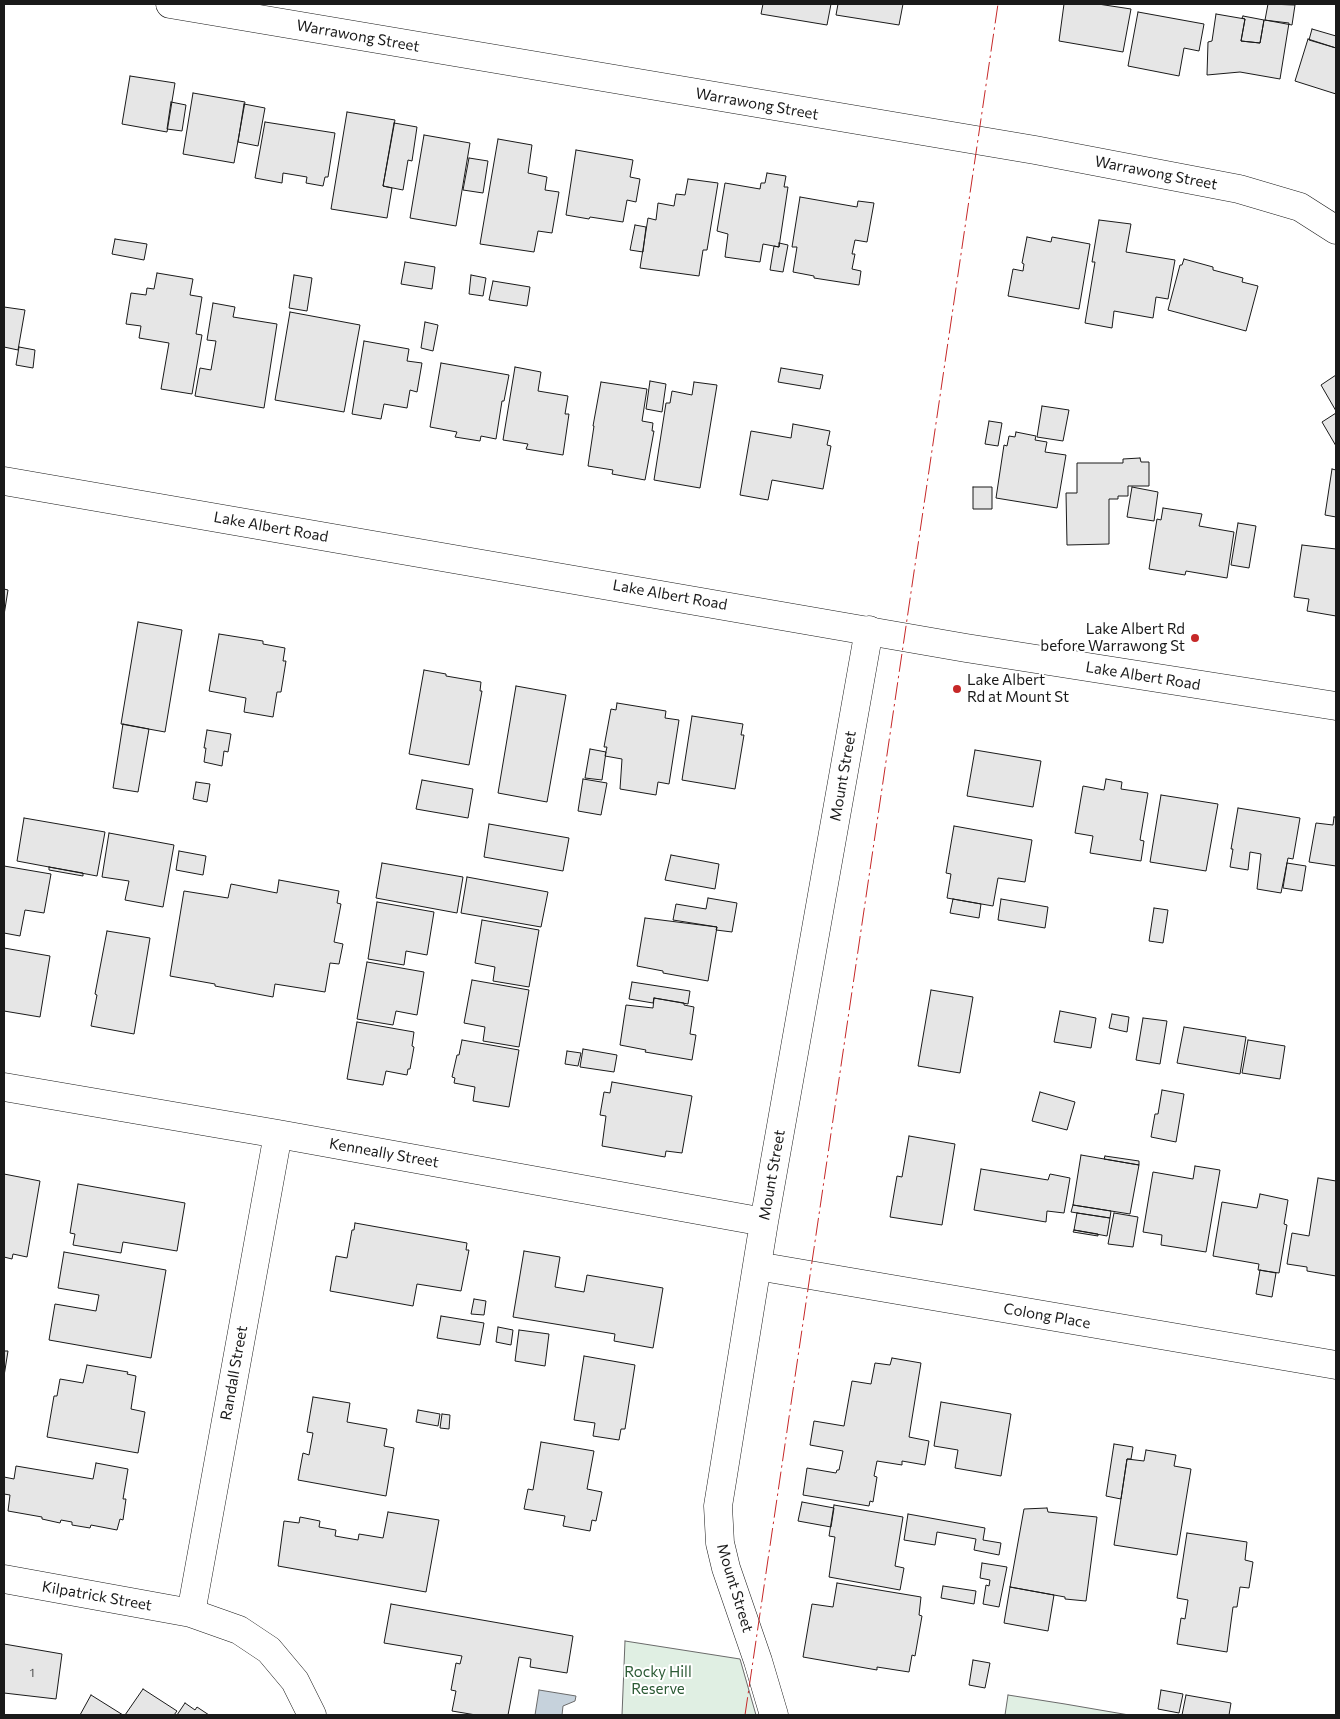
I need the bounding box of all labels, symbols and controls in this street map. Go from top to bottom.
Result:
street label: Warrawong Street [295,16,421,56]
street label: Warrawong Street [694,84,820,124]
street label: Warrawong Street [1093,152,1219,194]
street label: Lake Albert Road [212,508,330,546]
street label: Lake Albert Road [611,576,729,614]
place label: Lake Albert Rd before Warrawong St [1040,620,1185,655]
marker: Lake Albert Rd before Warrawong St [1189,632,1201,644]
street label: Lake Albert Road [1084,658,1202,694]
place label: Lake Albert Rd at Mount St [967,671,1069,706]
marker: Lake Albert Rd at Mount St [951,683,963,695]
street label: Mount Street [826,729,860,823]
street label: Mount Street [755,1128,789,1222]
street label: Kenneally Street [328,1134,440,1172]
street label: Colong Place [1002,1299,1092,1333]
street label: Randall Street [217,1324,251,1422]
street label: Mount Street [713,1542,757,1634]
street label: Kilpatrick Street [41,1577,153,1615]
park label: Rocky Hill Reserve [624,1663,692,1698]
house number: 1 [29,1666,35,1680]

